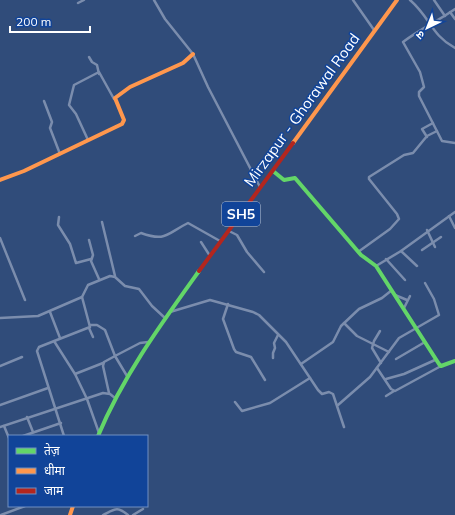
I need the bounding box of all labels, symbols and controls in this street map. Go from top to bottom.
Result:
scale bar [10,8,90,34]
north arrow [407,8,447,48]
text: 200 m [16,14,51,29]
text: उ [413,28,427,43]
street label: Mirzapur - Ghorawal Road [240,29,364,190]
road number: SH5 [222,202,260,226]
legend [8,435,148,507]
text: तेज़ [44,443,61,458]
text: धीमा [44,463,66,478]
text: जाम [44,483,64,498]

